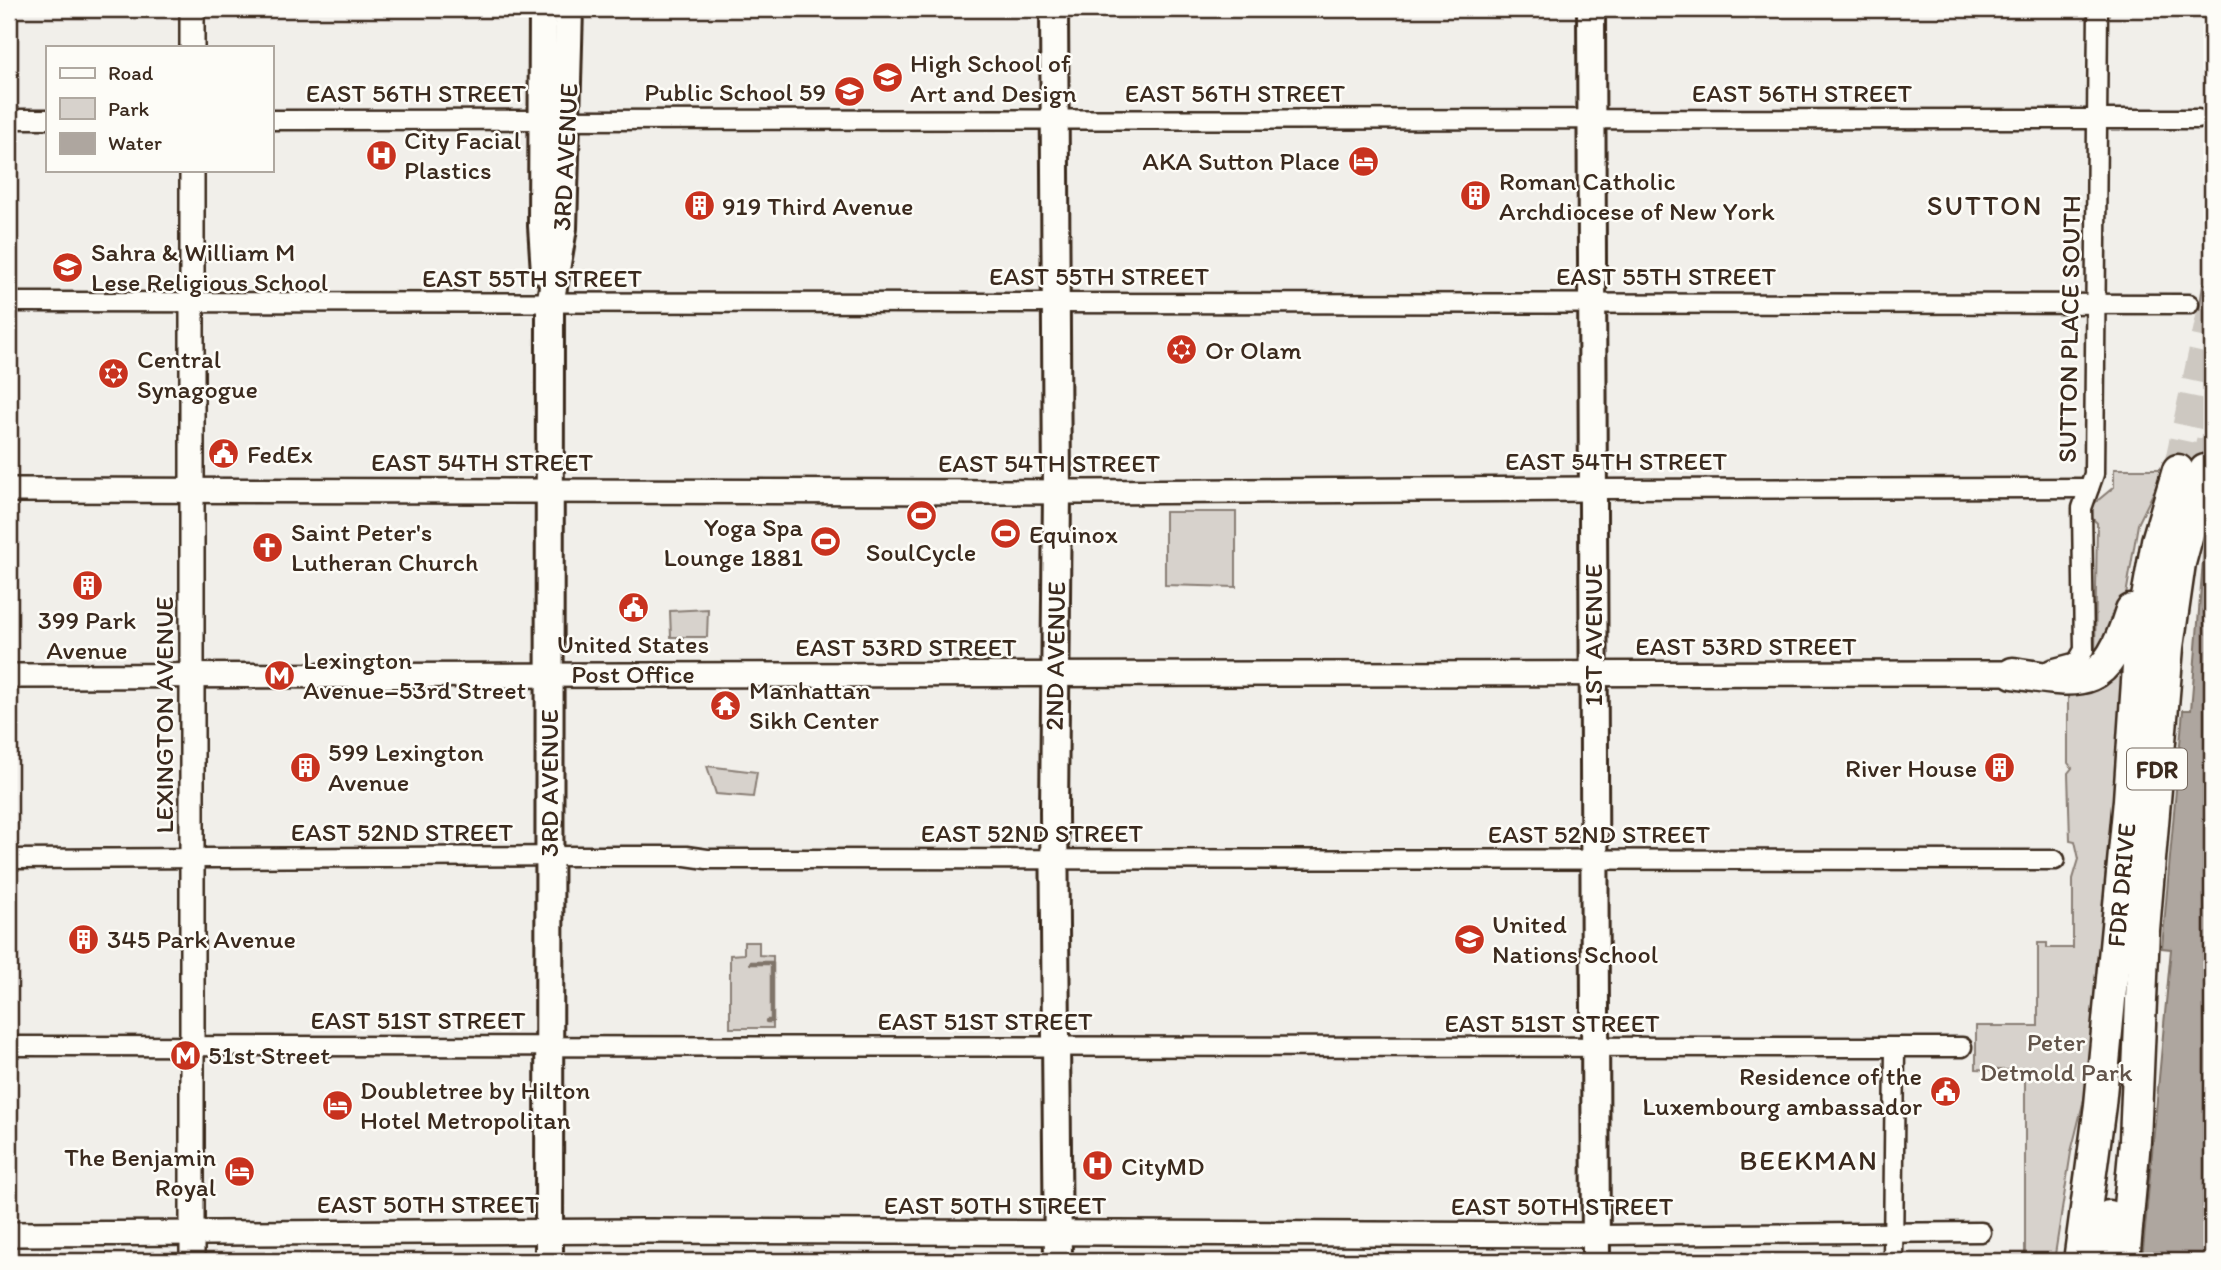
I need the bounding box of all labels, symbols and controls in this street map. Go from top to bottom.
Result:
legend [46,46,273,172]
place label: High School of Art and Design [910,47,1077,109]
text: Road [108,60,154,85]
school or university icon: High School of Art and Design [870,61,904,95]
school or university icon: Public School 59 [832,75,866,109]
place label: Public School 59 [644,76,826,108]
street label: EAST 56TH STREET [306,77,527,109]
street label: EAST 56TH STREET [1125,77,1346,109]
street label: EAST 56TH STREET [1692,77,1913,109]
street label: 3RD AVENUE [545,82,585,232]
text: Park [108,96,150,121]
place label: City Facial Plastics [404,124,521,186]
text: Water [108,130,162,155]
hospital icon: City Facial Plastics [364,138,398,172]
hotel icon: AKA Sutton Place [1346,144,1380,178]
place label: AKA Sutton Place [1142,145,1340,177]
place label: Roman Catholic Archdiocese of New York [1499,165,1775,227]
building icon: Roman Catholic Archdiocese of New York [1459,179,1493,213]
district label: SUTTON [1927,188,2043,222]
building icon: 919 Third Avenue [682,189,716,223]
place label: 919 Third Avenue [722,190,914,222]
street label: SUTTON PLACE SOUTH [2051,195,2087,463]
place label: Sahra & William M Lese Religious School [91,236,328,298]
school or university icon: Sahra & William M Lese Religious School [51,250,85,284]
street label: EAST 55TH STREET [989,260,1209,292]
street label: EAST 55TH STREET [1556,260,1776,292]
street label: EAST 55TH STREET [422,262,642,294]
synagogue icon: Or Olam [1165,333,1199,367]
place label: Or Olam [1205,334,1302,366]
place label: Central Synagogue [137,343,258,405]
synagogue icon: Central Synagogue [97,357,131,391]
public building icon: FedEx [207,437,241,471]
place label: FedEx [247,438,313,470]
street label: EAST 54TH STREET [1505,445,1727,477]
street label: EAST 54TH STREET [371,446,593,478]
street label: EAST 54TH STREET [938,447,1160,479]
sports icon: SoulCycle [904,499,938,533]
place label: Yoga Spa Lounge 1881 [663,511,804,573]
place label: Saint Peter's Lutheran Church [291,516,478,578]
sports icon: Equinox [989,517,1023,551]
place label: Equinox [1029,518,1118,550]
sports icon: Yoga Spa Lounge 1881 [809,525,843,559]
church icon: Saint Peter's Lutheran Church [251,530,285,564]
place label: SoulCycle [866,536,976,568]
street label: 1ST AVENUE [1577,564,1609,706]
building icon: 399 Park Avenue [70,568,104,602]
street label: 2ND AVENUE [1038,581,1072,731]
public building icon: United States Post Office [616,591,650,625]
street label: LEXINGTON AVENUE [148,596,180,834]
place label: 399 Park Avenue [38,604,136,666]
place label: United States Post Office [557,628,709,690]
street label: EAST 53RD STREET [1635,630,1857,662]
street label: EAST 53RD STREET [795,631,1017,663]
place label: Lexington Avenue–53rd Street [303,644,527,706]
metro station icon: Lexington Avenue–53rd Street [263,658,297,692]
place label: Manhattan Sikh Center [749,674,879,736]
temple icon: Manhattan Sikh Center [709,688,743,722]
street label: 3RD AVENUE [533,709,565,857]
place label: 599 Lexington Avenue [328,736,484,798]
road number: FDR [2127,748,2187,790]
building icon: 599 Lexington Avenue [288,750,322,784]
building icon: River House [1983,751,2017,785]
place label: River House [1845,752,1977,784]
street label: EAST 52ND STREET [291,816,514,848]
street label: EAST 52ND STREET [921,817,1144,849]
street label: EAST 52ND STREET [1488,818,1711,850]
street label: FDR DRIVE [2100,822,2142,948]
place label: United Nations School [1492,908,1658,970]
building icon: 345 Park Avenue [67,922,101,956]
school or university icon: United Nations School [1452,922,1486,956]
place label: 345 Park Avenue [107,923,296,955]
street label: EAST 51ST STREET [310,1004,526,1036]
street label: EAST 51ST STREET [877,1005,1093,1037]
street label: EAST 51ST STREET [1444,1007,1660,1039]
park label: Peter Detmold Park [1980,1026,2133,1088]
metro station icon: 51st Street [168,1038,202,1072]
place label: 51st Street [208,1039,330,1071]
place label: Residence of the Luxembourg ambassador [1642,1060,1922,1122]
place label: Doubletree by Hilton Hotel Metropolitan [360,1074,590,1136]
public building icon: Residence of the Luxembourg ambassador [1928,1074,1962,1108]
hotel icon: Doubletree by Hilton Hotel Metropolitan [320,1088,354,1122]
place label: The Benjamin Royal [64,1141,216,1203]
district label: BEEKMAN [1739,1143,1879,1177]
hospital icon: CityMD [1081,1149,1115,1183]
place label: CityMD [1121,1150,1205,1182]
hotel icon: The Benjamin Royal [222,1155,256,1189]
street label: EAST 50TH STREET [317,1188,540,1220]
street label: EAST 50TH STREET [884,1189,1107,1221]
street label: EAST 50TH STREET [1451,1190,1674,1222]

